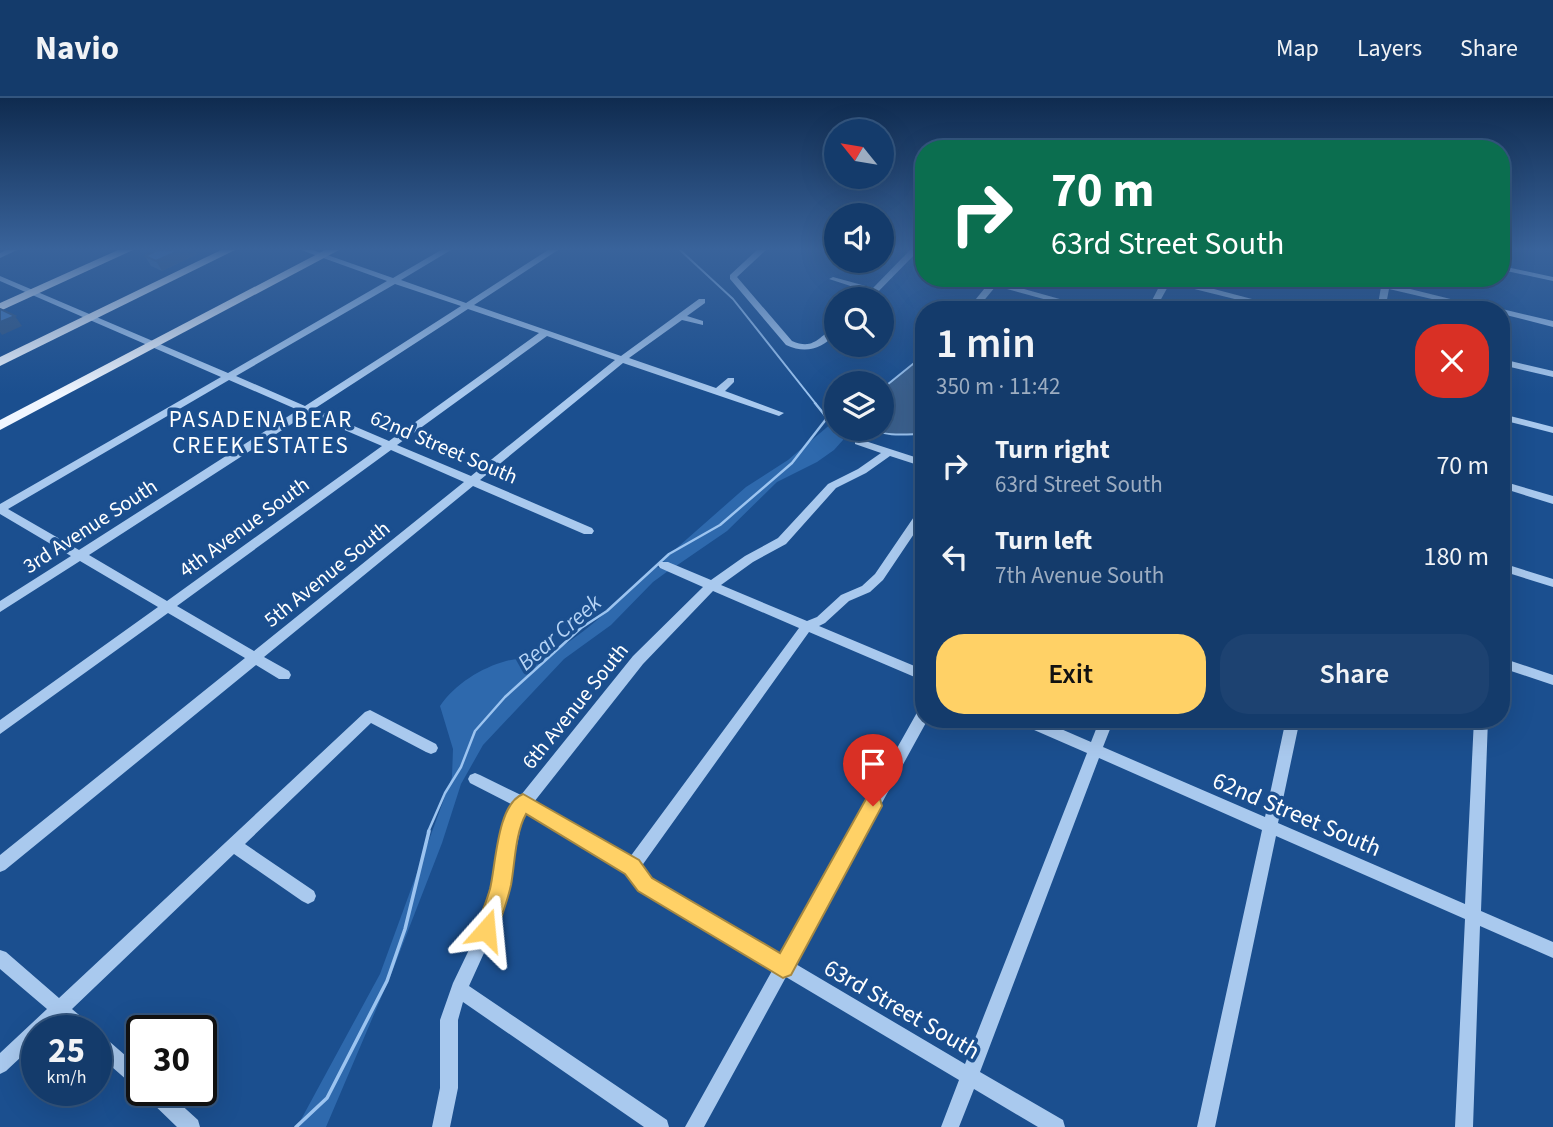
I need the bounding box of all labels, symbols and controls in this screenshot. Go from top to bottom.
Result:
text: Navio [35,25,119,72]
text: Map [1276,31,1319,66]
text: Layers [1357,31,1422,66]
text: Share [1460,31,1518,66]
north arrow [824,119,894,189]
map controls [824,119,894,441]
text: 70 m [1051,156,1155,226]
icon: right [936,168,1027,259]
button: sound [824,203,894,273]
text: 63rd Street South [1051,221,1284,267]
button: search [824,287,894,357]
text: 1 min [936,314,1036,374]
button: close [1415,324,1489,398]
text: 350 m · 11:42 [936,370,1060,403]
button: layers [824,371,894,441]
street label: 62nd Street South [366,402,522,492]
district label: PASADENA BEAR CREEK ESTATES [169,403,353,462]
text: Turn right [995,431,1110,468]
icon: right [936,447,974,485]
text: 70 m [1436,447,1489,484]
text: 63rd Street South [995,468,1163,501]
street label: 4th Avenue South [173,469,315,585]
street label: 3rd Avenue South [17,471,163,581]
street label: 5th Avenue South [257,514,397,634]
text: Turn left [995,522,1092,559]
icon: left [936,538,974,576]
text: 180 m [1423,538,1489,575]
text: 7th Avenue South [995,559,1164,592]
water label: Bear Creek [510,586,610,678]
button: Exit [936,634,1206,714]
button: Share [1220,634,1489,714]
street label: 6th Avenue South [515,636,635,776]
pin [843,734,903,806]
icon: arrive [854,745,892,783]
street label: 62nd Street South [1207,763,1387,866]
position arrow [449,893,523,967]
street label: 63rd Street South [817,951,986,1068]
speed limit sign: 30 [126,1015,217,1106]
text: 25 [48,1026,85,1076]
text: km/h [47,1065,86,1090]

